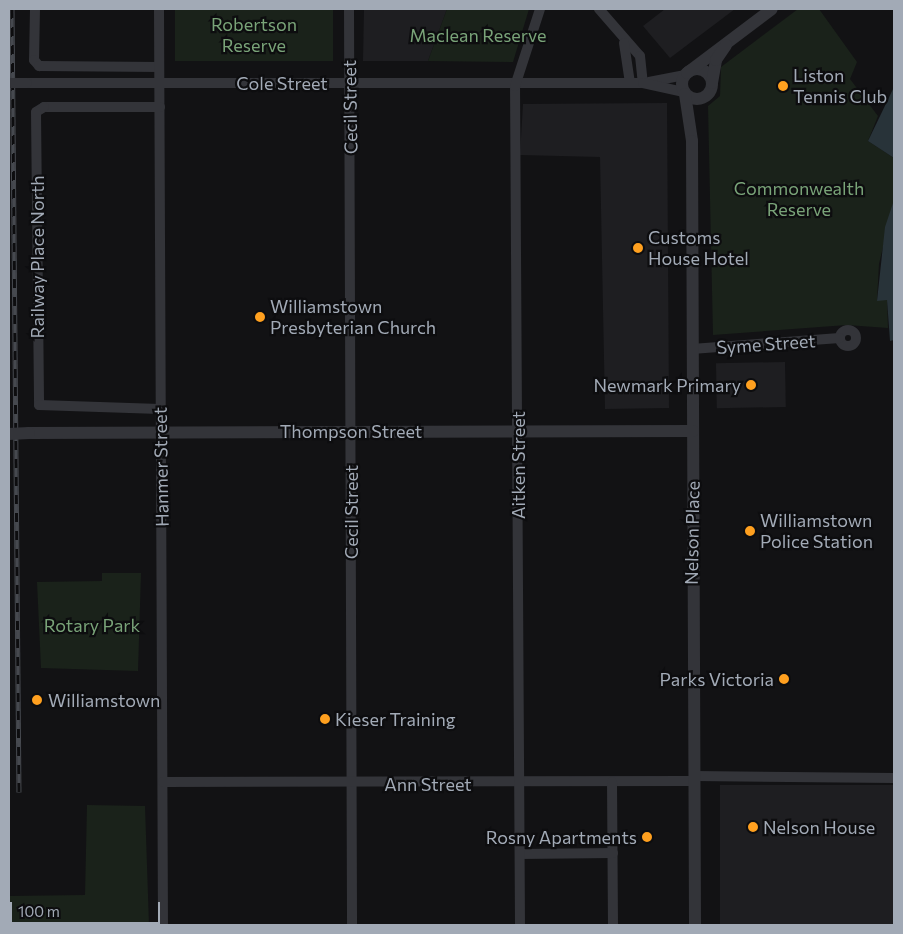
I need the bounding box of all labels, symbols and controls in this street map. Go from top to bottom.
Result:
park label: Robertson Reserve [211,14,297,56]
park label: Maclean Reserve [410,24,546,46]
street label: Cecil Street [338,60,362,154]
place label: Liston Tennis Club [793,65,887,108]
street label: Cole Street [236,72,328,94]
marker: Liston Tennis Club [777,80,789,92]
street label: Railway Place North [26,175,48,339]
park label: Commonwealth Reserve [734,178,864,220]
place label: Customs House Hotel [648,227,749,270]
marker: Customs House Hotel [632,242,644,254]
place label: Williamstown Presbyterian Church [270,296,436,338]
marker: Williamstown Presbyterian Church [254,311,266,323]
street label: Syme Street [716,330,816,358]
place label: Newmark Primary [594,374,741,396]
marker: Newmark Primary [745,379,757,391]
street label: Hanmer Street [149,407,173,527]
street label: Aitken Street [507,411,529,519]
street label: Thompson Street [280,420,422,442]
street label: Cecil Street [340,465,362,559]
street label: Nelson Place [680,481,704,585]
place label: Williamstown Police Station [760,510,873,552]
marker: Williamstown Police Station [744,525,756,537]
park label: Rotary Park [44,614,140,636]
place label: Parks Victoria [660,668,774,690]
marker: Parks Victoria [778,673,790,685]
place label: Williamstown [48,689,160,711]
marker: Williamstown [30,693,44,707]
place label: Kieser Training [335,708,456,730]
marker: Kieser Training [319,713,331,725]
street label: Ann Street [384,773,472,795]
place label: Nelson House [763,816,875,838]
marker: Nelson House [747,821,759,833]
place label: Rosny Apartments [486,826,637,848]
marker: Rosny Apartments [641,831,653,843]
scale bar [12,892,162,924]
text: 100 m [18,902,60,920]

